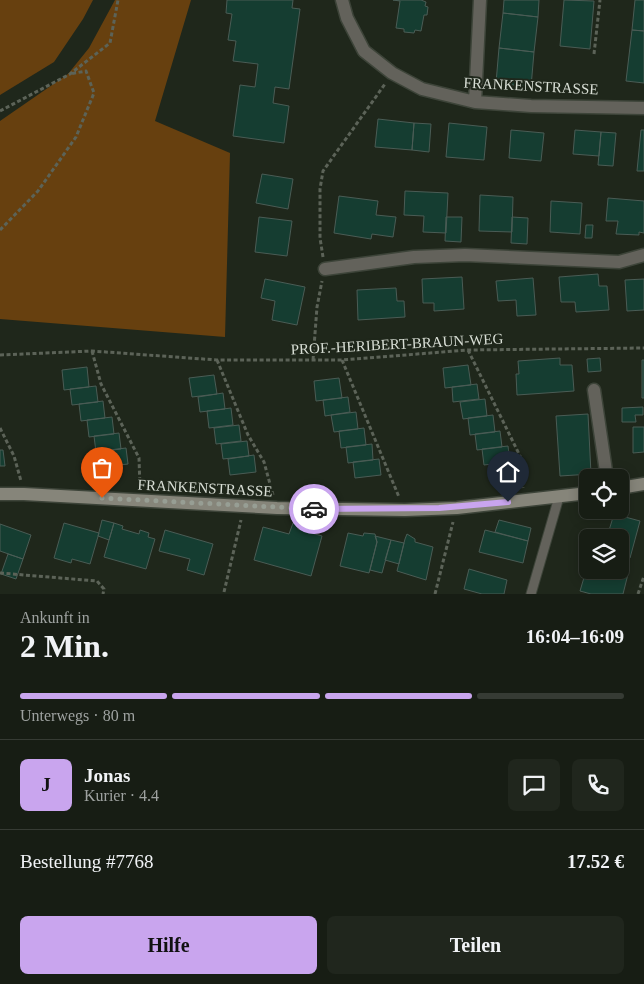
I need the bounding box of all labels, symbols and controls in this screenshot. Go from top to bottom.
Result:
street label: FRANKENSTRASSE [463,74,599,98]
street label: PROF.-HERIBERT-BRAUN-WEG [290,330,504,358]
pin [81,447,123,498]
pin [487,451,529,502]
icon: bag [88,454,116,482]
icon: home [494,458,522,486]
map controls [579,469,629,579]
button: locate [579,469,629,519]
street label: FRANKENSTRASSE [137,476,273,500]
courier [289,484,339,534]
icon: car [300,495,328,523]
button: layers [579,529,629,579]
text: Ankunft in [20,609,90,626]
text: 16:04–16:09 [526,626,624,647]
text: 2 Min. [20,628,109,664]
text: Unterwegs · 80 m [20,707,135,724]
button: chat [508,759,560,811]
button: phone [572,759,624,811]
text: Jonas [84,765,130,786]
text: J [41,774,51,795]
text: Kurier · 4.4 [84,787,159,804]
text: Bestellung #7768 [20,851,154,872]
text: 17.52 € [567,851,624,872]
button: Hilfe [20,916,317,974]
button: Teilen [327,916,624,974]

